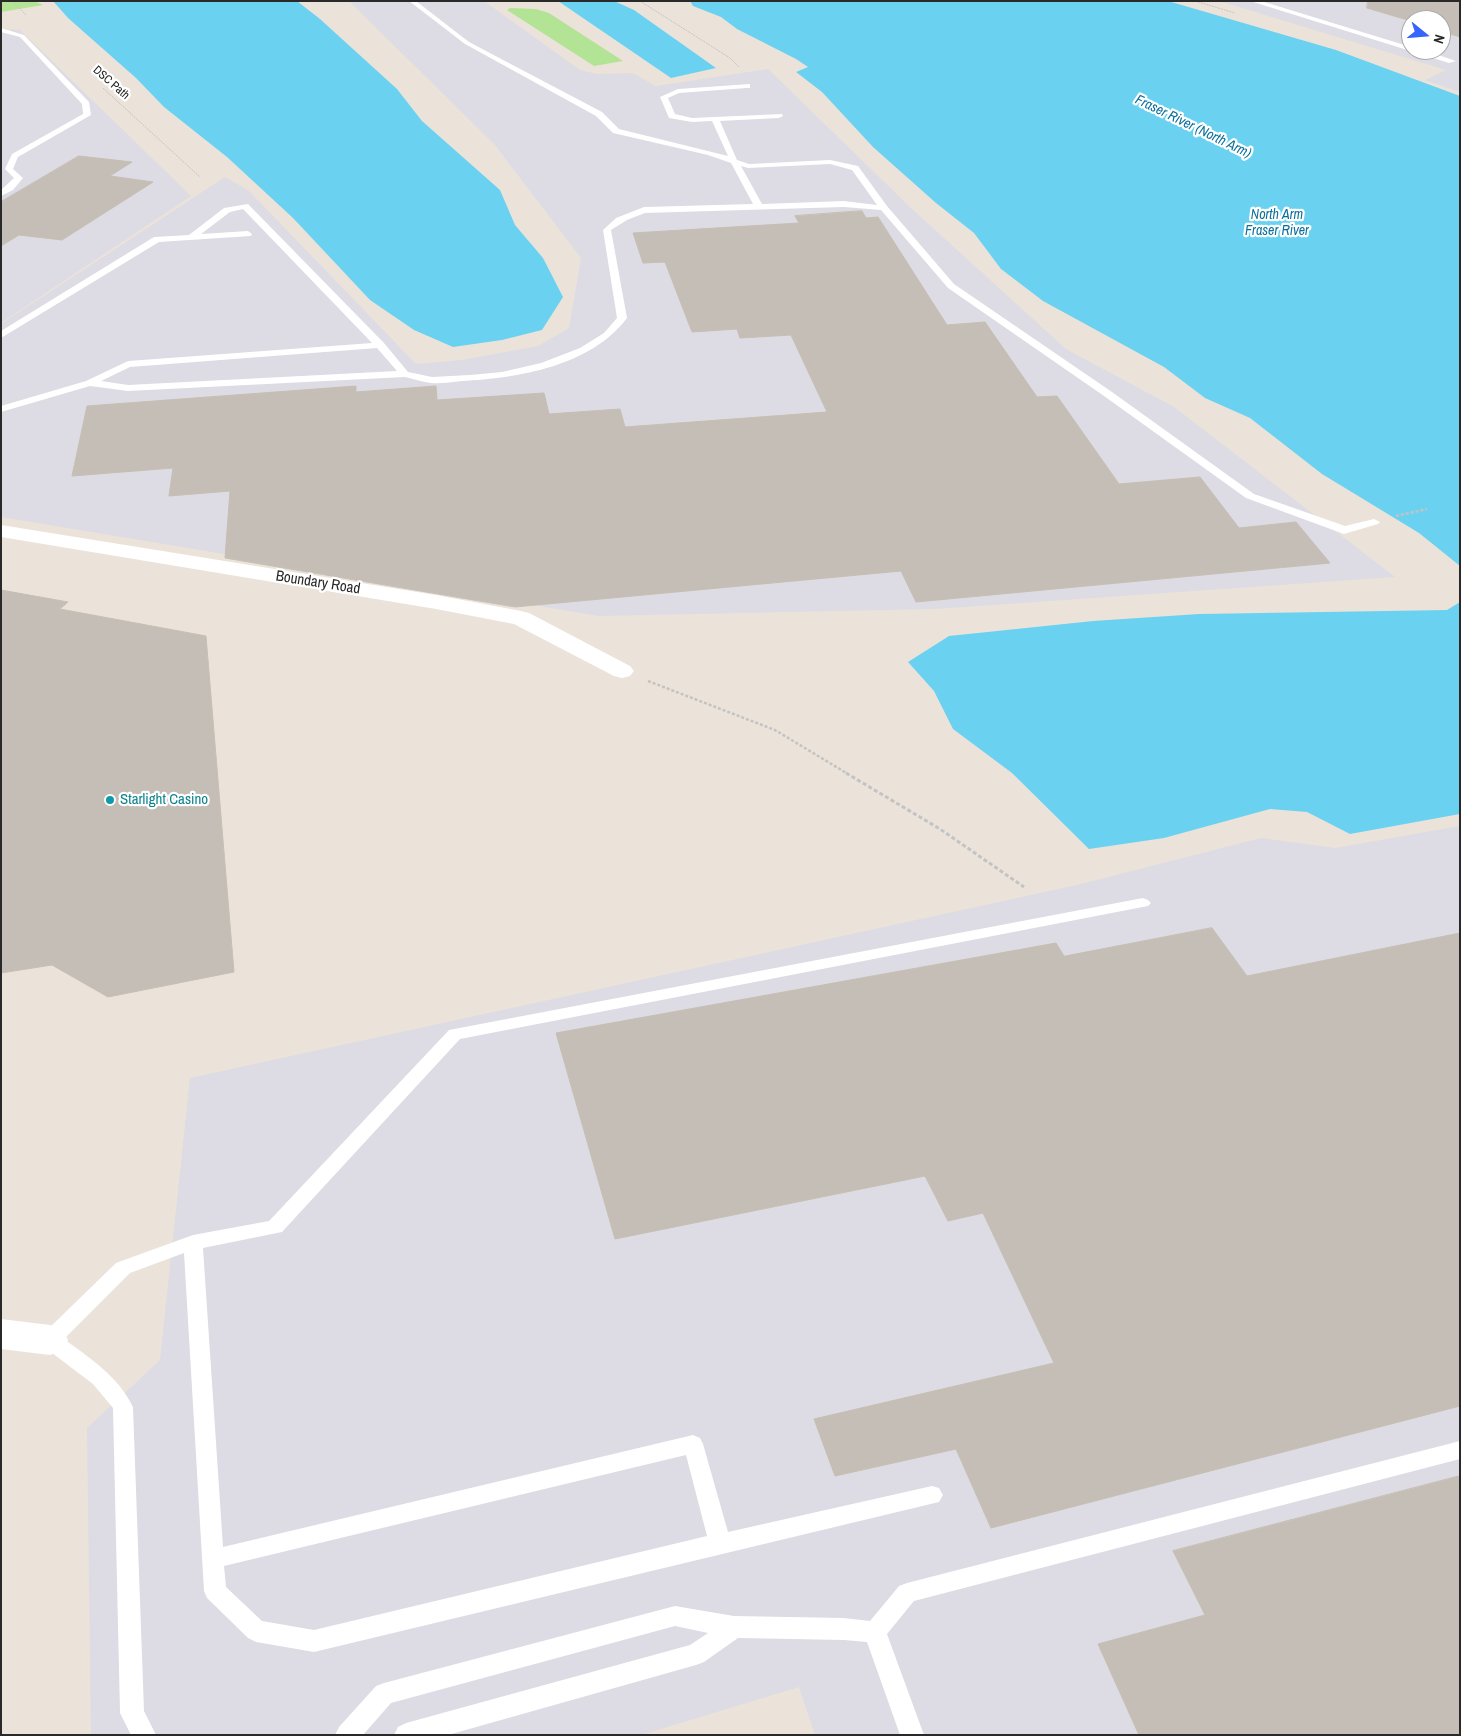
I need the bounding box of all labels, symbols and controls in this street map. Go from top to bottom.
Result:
north arrow [1401,10,1451,60]
text: N [1430,32,1449,46]
street label: DSC Path [90,63,132,103]
water label: Fraser River (North Arm) [1132,92,1254,162]
water label: North Arm Fraser River [1245,207,1309,240]
street label: Boundary Road [274,567,362,599]
place label: Starlight Casino [120,791,208,809]
marker: Starlight Casino [104,794,116,806]

